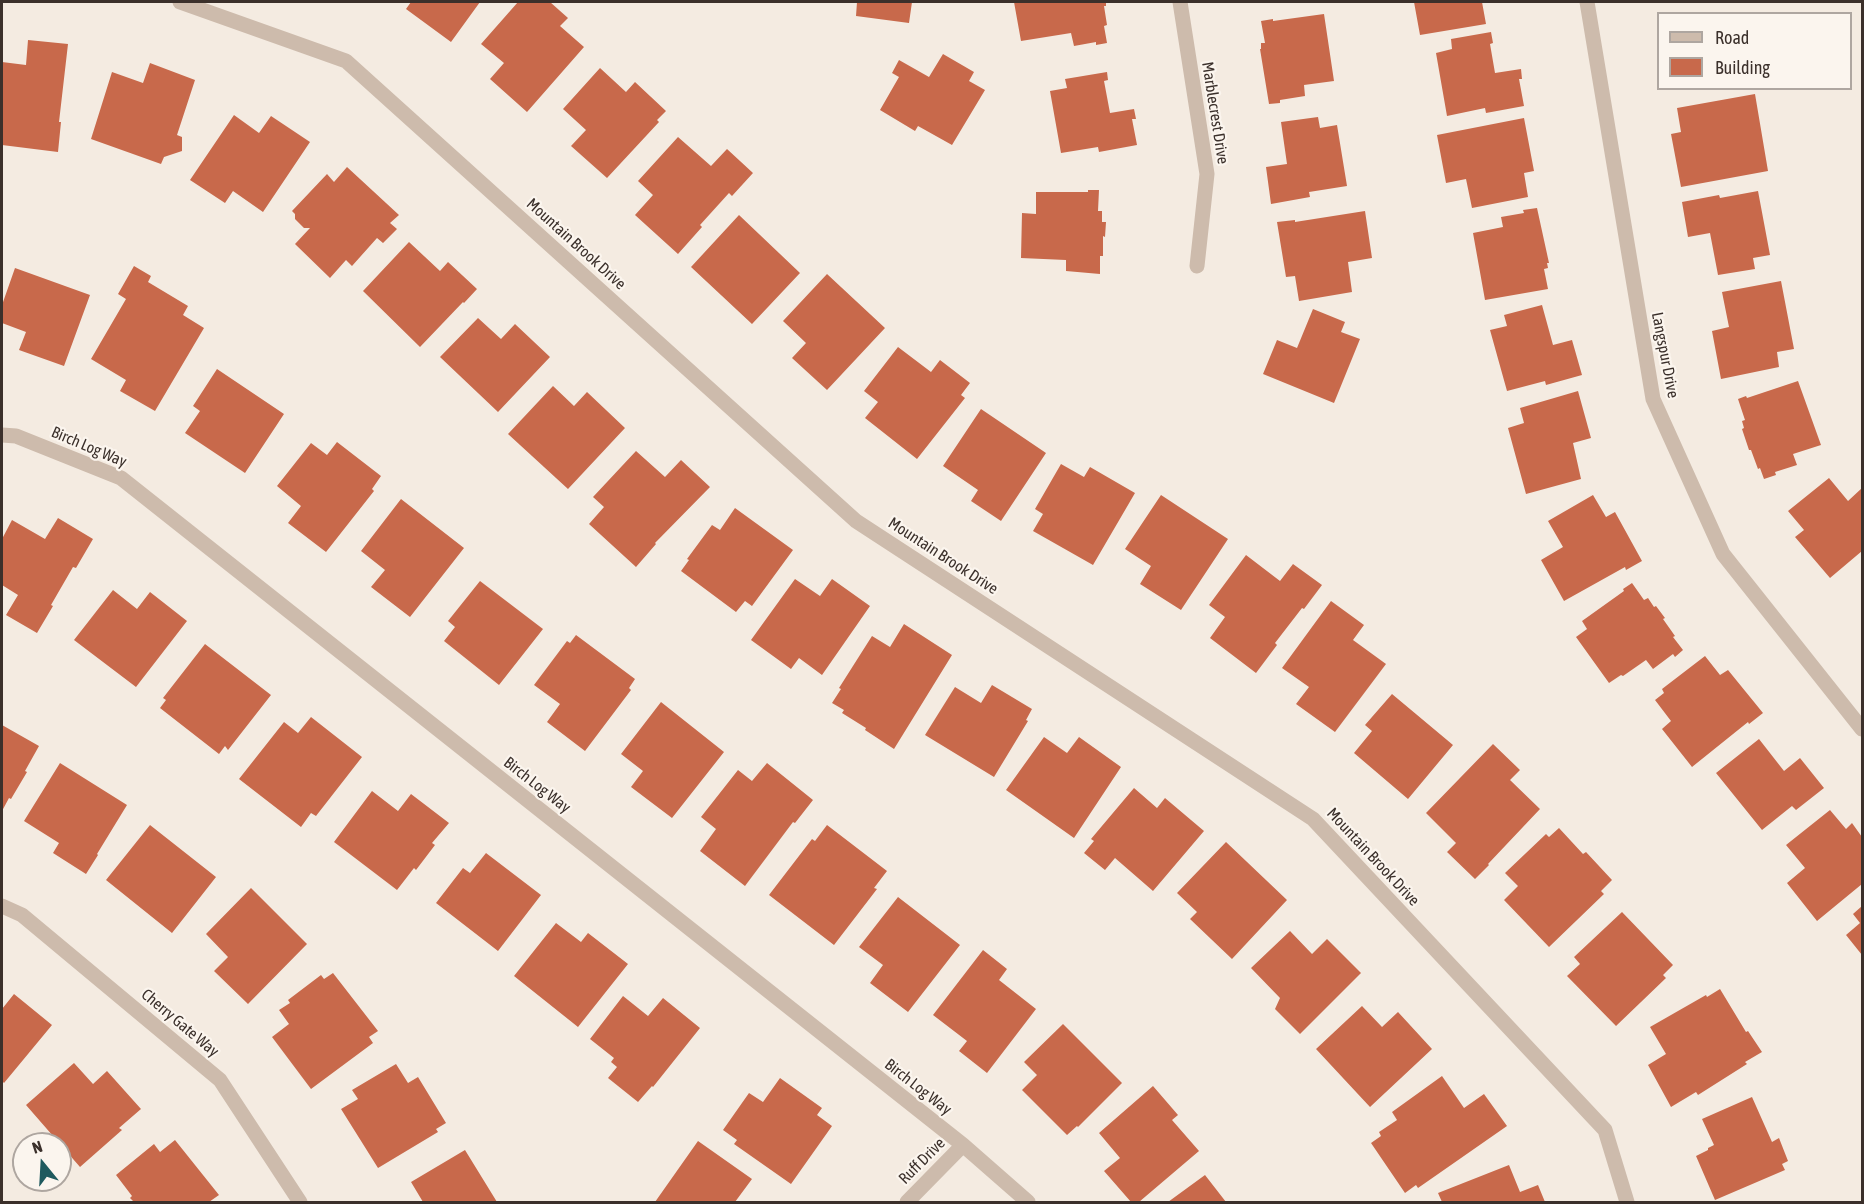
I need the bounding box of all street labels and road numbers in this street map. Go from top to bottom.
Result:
street label: Marblecrest Drive [1197,61,1233,165]
street label: Mountain Brook Drive [522,194,630,294]
street label: Langspur Drive [1647,310,1683,400]
street label: Birch Log Way [49,423,129,471]
street label: Mountain Brook Drive [884,513,1002,599]
street label: Birch Log Way [500,753,574,817]
street label: Mountain Brook Drive [1323,804,1423,910]
street label: Cherry Gate Way [137,985,223,1061]
street label: Birch Log Way [881,1055,955,1119]
street label: Ruff Drive [895,1134,949,1188]

